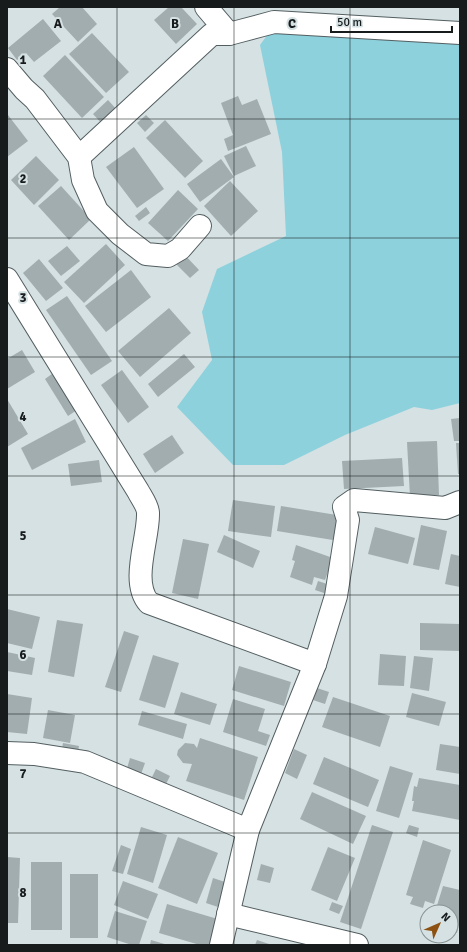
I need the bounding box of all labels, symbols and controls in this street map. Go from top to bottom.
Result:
scale bar [331,8,452,34]
text: 50 m [337,15,362,30]
text: A [54,16,63,32]
text: B [171,16,179,32]
text: C [288,16,296,32]
text: 1 [19,52,27,68]
text: 2 [19,171,27,187]
text: 3 [19,290,27,306]
text: 4 [19,409,27,425]
text: 5 [19,528,27,544]
text: 6 [19,647,27,663]
text: 7 [19,766,27,782]
text: 8 [19,885,27,901]
north arrow [419,904,459,944]
text: N [438,910,453,925]

